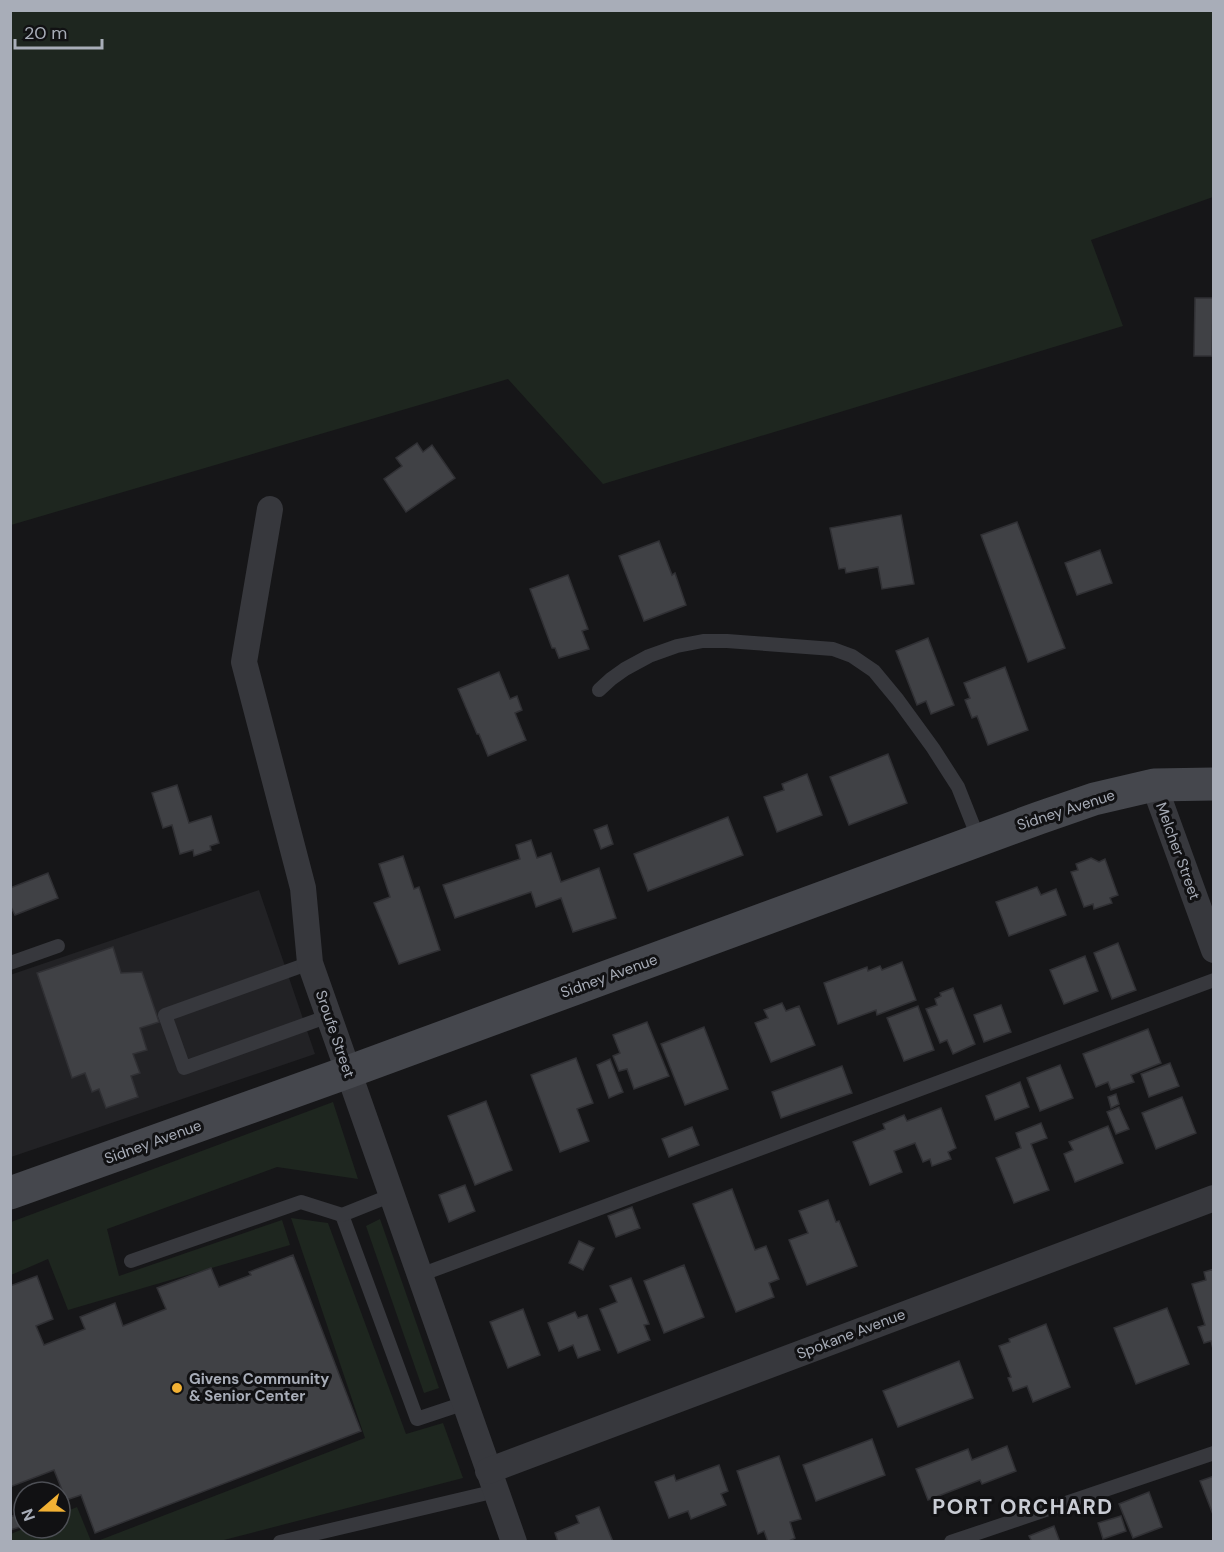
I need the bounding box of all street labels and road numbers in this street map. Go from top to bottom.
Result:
street label: Sidney Avenue [1014,785,1118,835]
street label: Melcher Street [1151,800,1205,903]
street label: Sidney Avenue [558,949,660,1003]
street label: Sroufe Street [311,988,359,1081]
street label: Sidney Avenue [102,1115,204,1169]
street label: Spokane Avenue [794,1304,908,1364]

